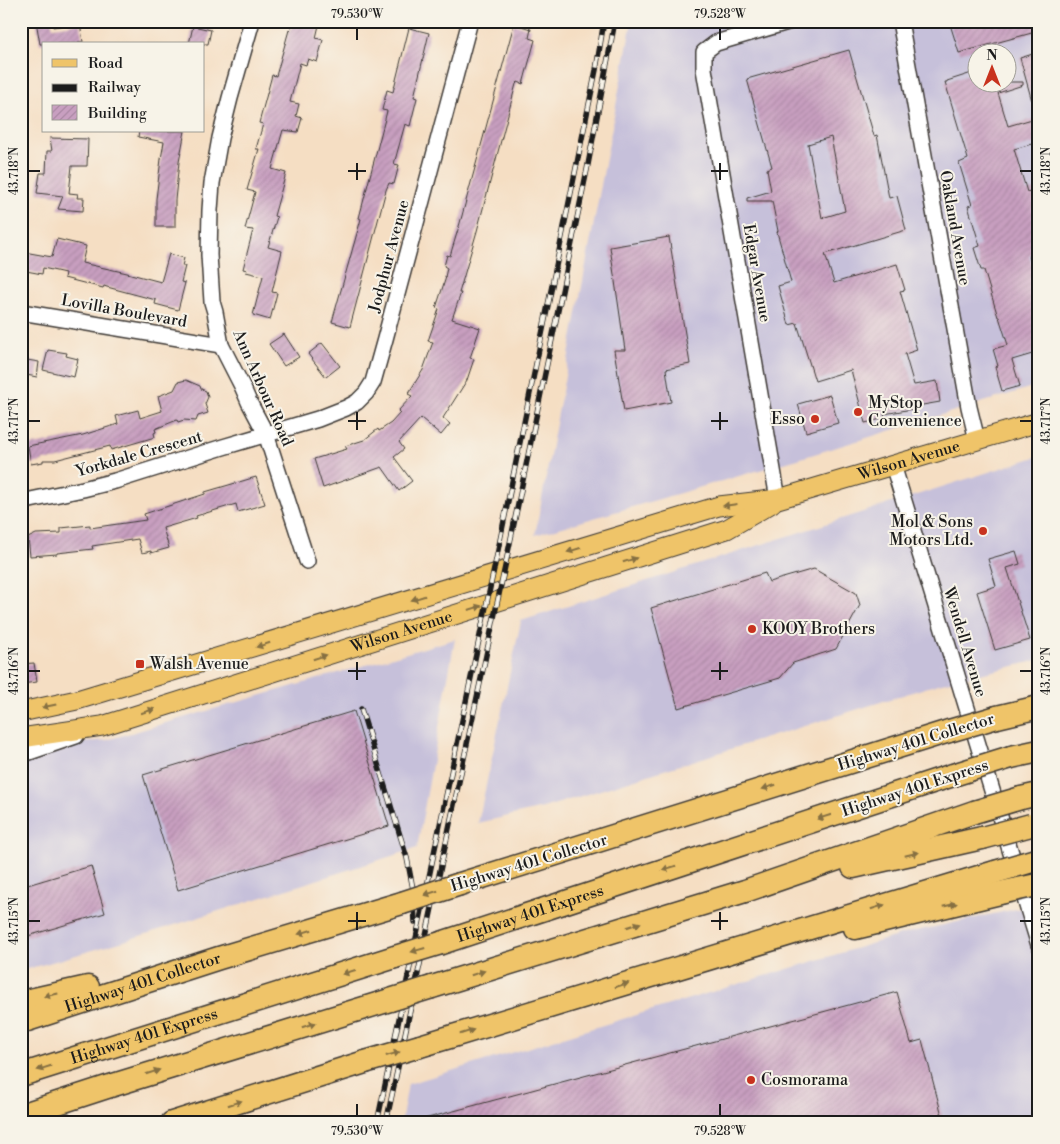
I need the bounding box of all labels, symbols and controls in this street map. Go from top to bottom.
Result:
text: 79.530°W [331,7,384,22]
text: 79.528°W [694,7,747,22]
legend [42,42,205,132]
north arrow [968,42,1018,92]
text: N [986,47,998,65]
text: Road [88,54,123,73]
text: Railway [88,78,142,97]
text: Building [87,104,147,123]
text: 43.718°N [7,147,22,195]
text: 43.718°N [1039,147,1054,195]
street label: Oakland Avenue [935,169,975,287]
street label: Jodphur Avenue [364,197,414,315]
street label: Edgar Avenue [739,222,775,324]
street label: Lovilla Boulevard [60,290,188,332]
street label: Ann Arbour Road [228,326,298,449]
place label: MyStop Convenience [868,393,962,431]
text: 43.717°N [7,398,22,444]
text: 43.717°N [1039,398,1054,444]
marker: MyStop Convenience [852,406,864,418]
place label: Esso [771,409,805,429]
marker: Esso [809,413,821,425]
street label: Yorkdale Crescent [72,426,205,482]
street label: Wilson Avenue [855,436,963,485]
one-way arrow [721,501,737,509]
place label: Mol & Sons Motors Ltd. [889,512,973,550]
marker: Mol & Sons Motors Ltd. [977,525,989,537]
one-way arrow [566,547,581,555]
one-way arrow [622,555,637,563]
street label: Wendell Avenue [939,584,991,699]
one-way arrow [411,594,426,602]
one-way arrow [467,604,482,612]
street label: Wilson Avenue [347,606,455,657]
place label: KOOY Brothers [762,619,875,639]
marker: KOOY Brothers [746,623,758,635]
one-way arrow [255,641,270,649]
text: 43.716°N [7,647,22,695]
text: 43.716°N [1039,647,1054,695]
one-way arrow [312,653,327,660]
place label: Walsh Avenue [149,654,249,674]
marker: Walsh Avenue [134,658,146,670]
one-way arrow [42,702,57,710]
one-way arrow [141,707,156,715]
street label: Highway 401 Collector [835,709,997,775]
street label: Highway 401 Express [839,755,991,821]
one-way arrow [761,784,776,792]
one-way arrow [816,814,831,822]
street label: Highway 401 Collector [448,830,610,896]
one-way arrow [905,849,921,857]
one-way arrow [662,865,677,872]
street label: Highway 401 Express [454,880,606,947]
one-way arrow [424,890,439,898]
text: 43.715°N [7,897,22,945]
text: 43.715°N [1039,897,1054,945]
one-way arrow [942,901,957,909]
one-way arrow [870,902,885,910]
one-way arrow [626,921,641,928]
one-way arrow [297,929,312,937]
one-way arrow [411,947,426,955]
street label: Highway 401 Collector [62,948,223,1017]
one-way arrow [341,968,356,976]
one-way arrow [471,968,486,976]
one-way arrow [615,980,630,988]
one-way arrow [44,991,59,999]
street label: Highway 401 Express [68,1004,220,1069]
one-way arrow [301,1020,316,1028]
one-way arrow [460,1027,475,1035]
one-way arrow [385,1049,400,1057]
one-way arrow [36,1064,51,1072]
one-way arrow [146,1068,161,1076]
place label: Cosmorama [761,1070,849,1090]
marker: Cosmorama [745,1074,757,1086]
one-way arrow [228,1098,243,1106]
text: 79.530°W [331,1124,384,1139]
text: 79.528°W [694,1124,747,1139]

